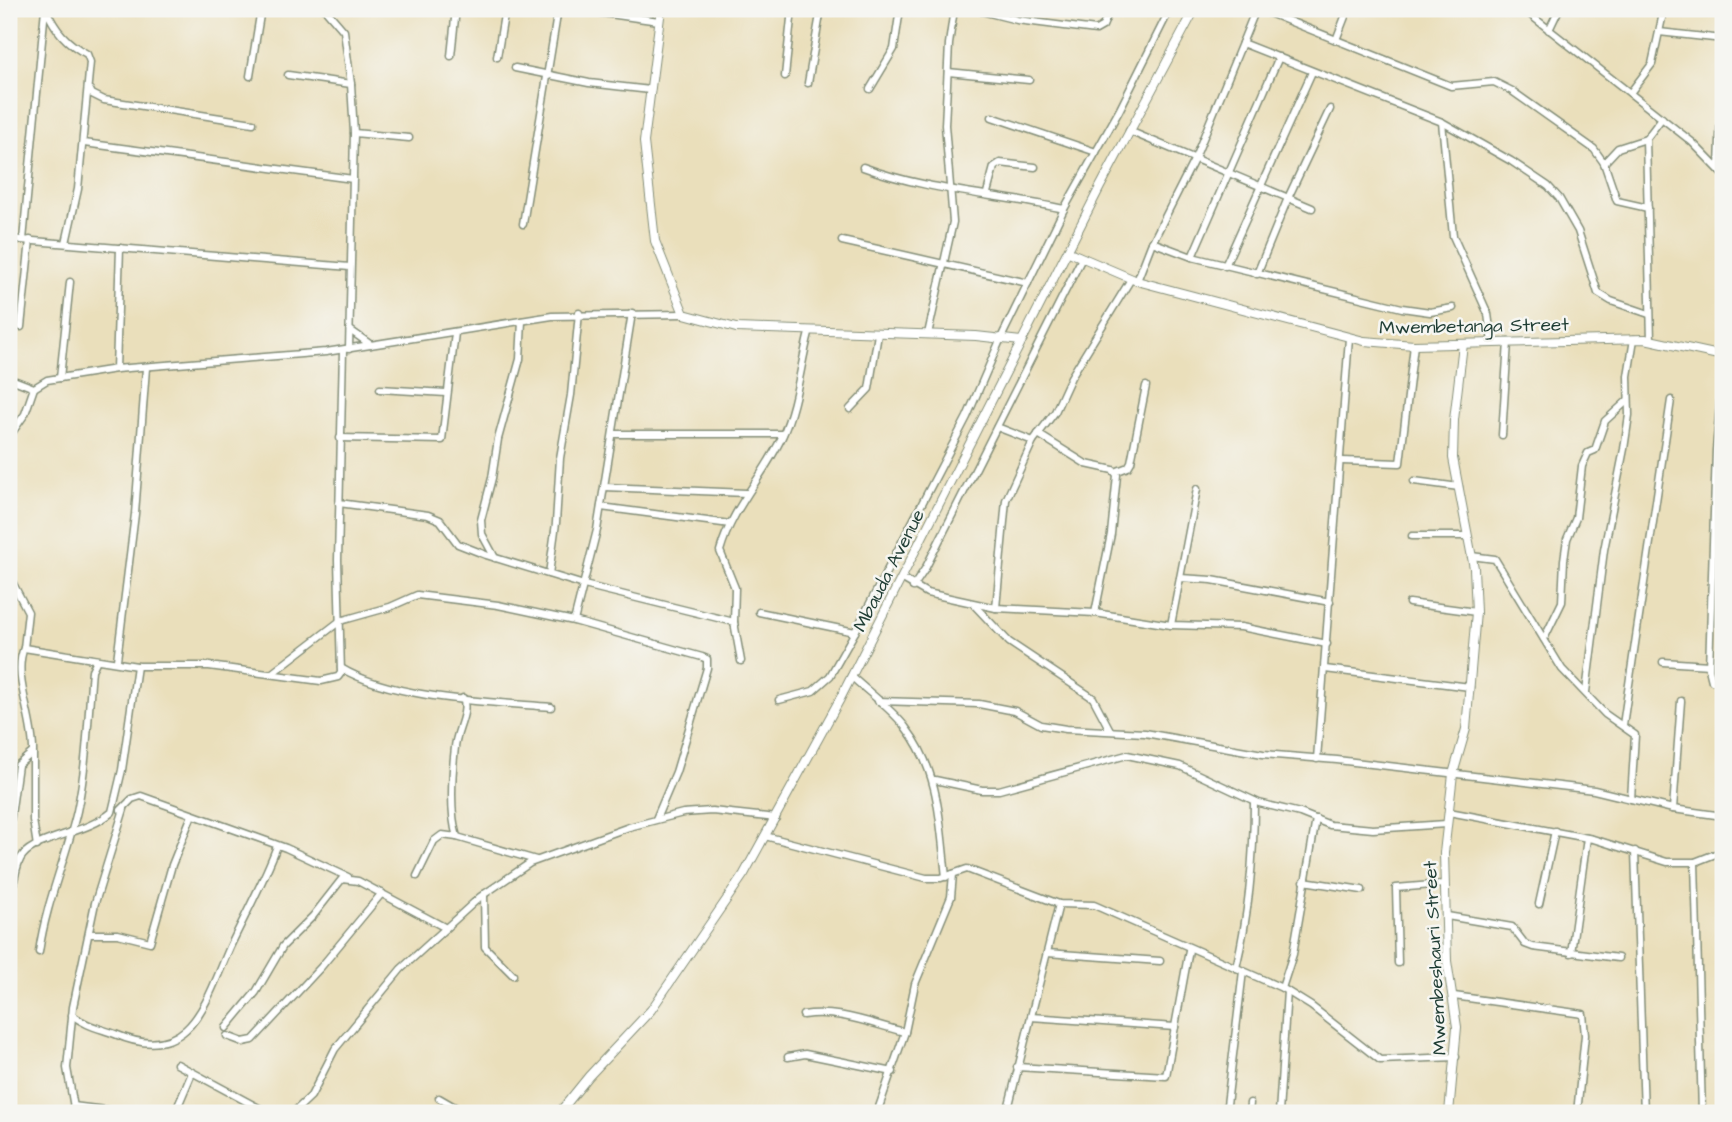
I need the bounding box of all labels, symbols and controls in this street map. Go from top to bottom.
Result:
street label: Mwembetanga Street [1379,311,1569,343]
street label: Mbauda Avenue [847,505,932,637]
street label: Mwembeshauri Street [1417,860,1454,1056]

